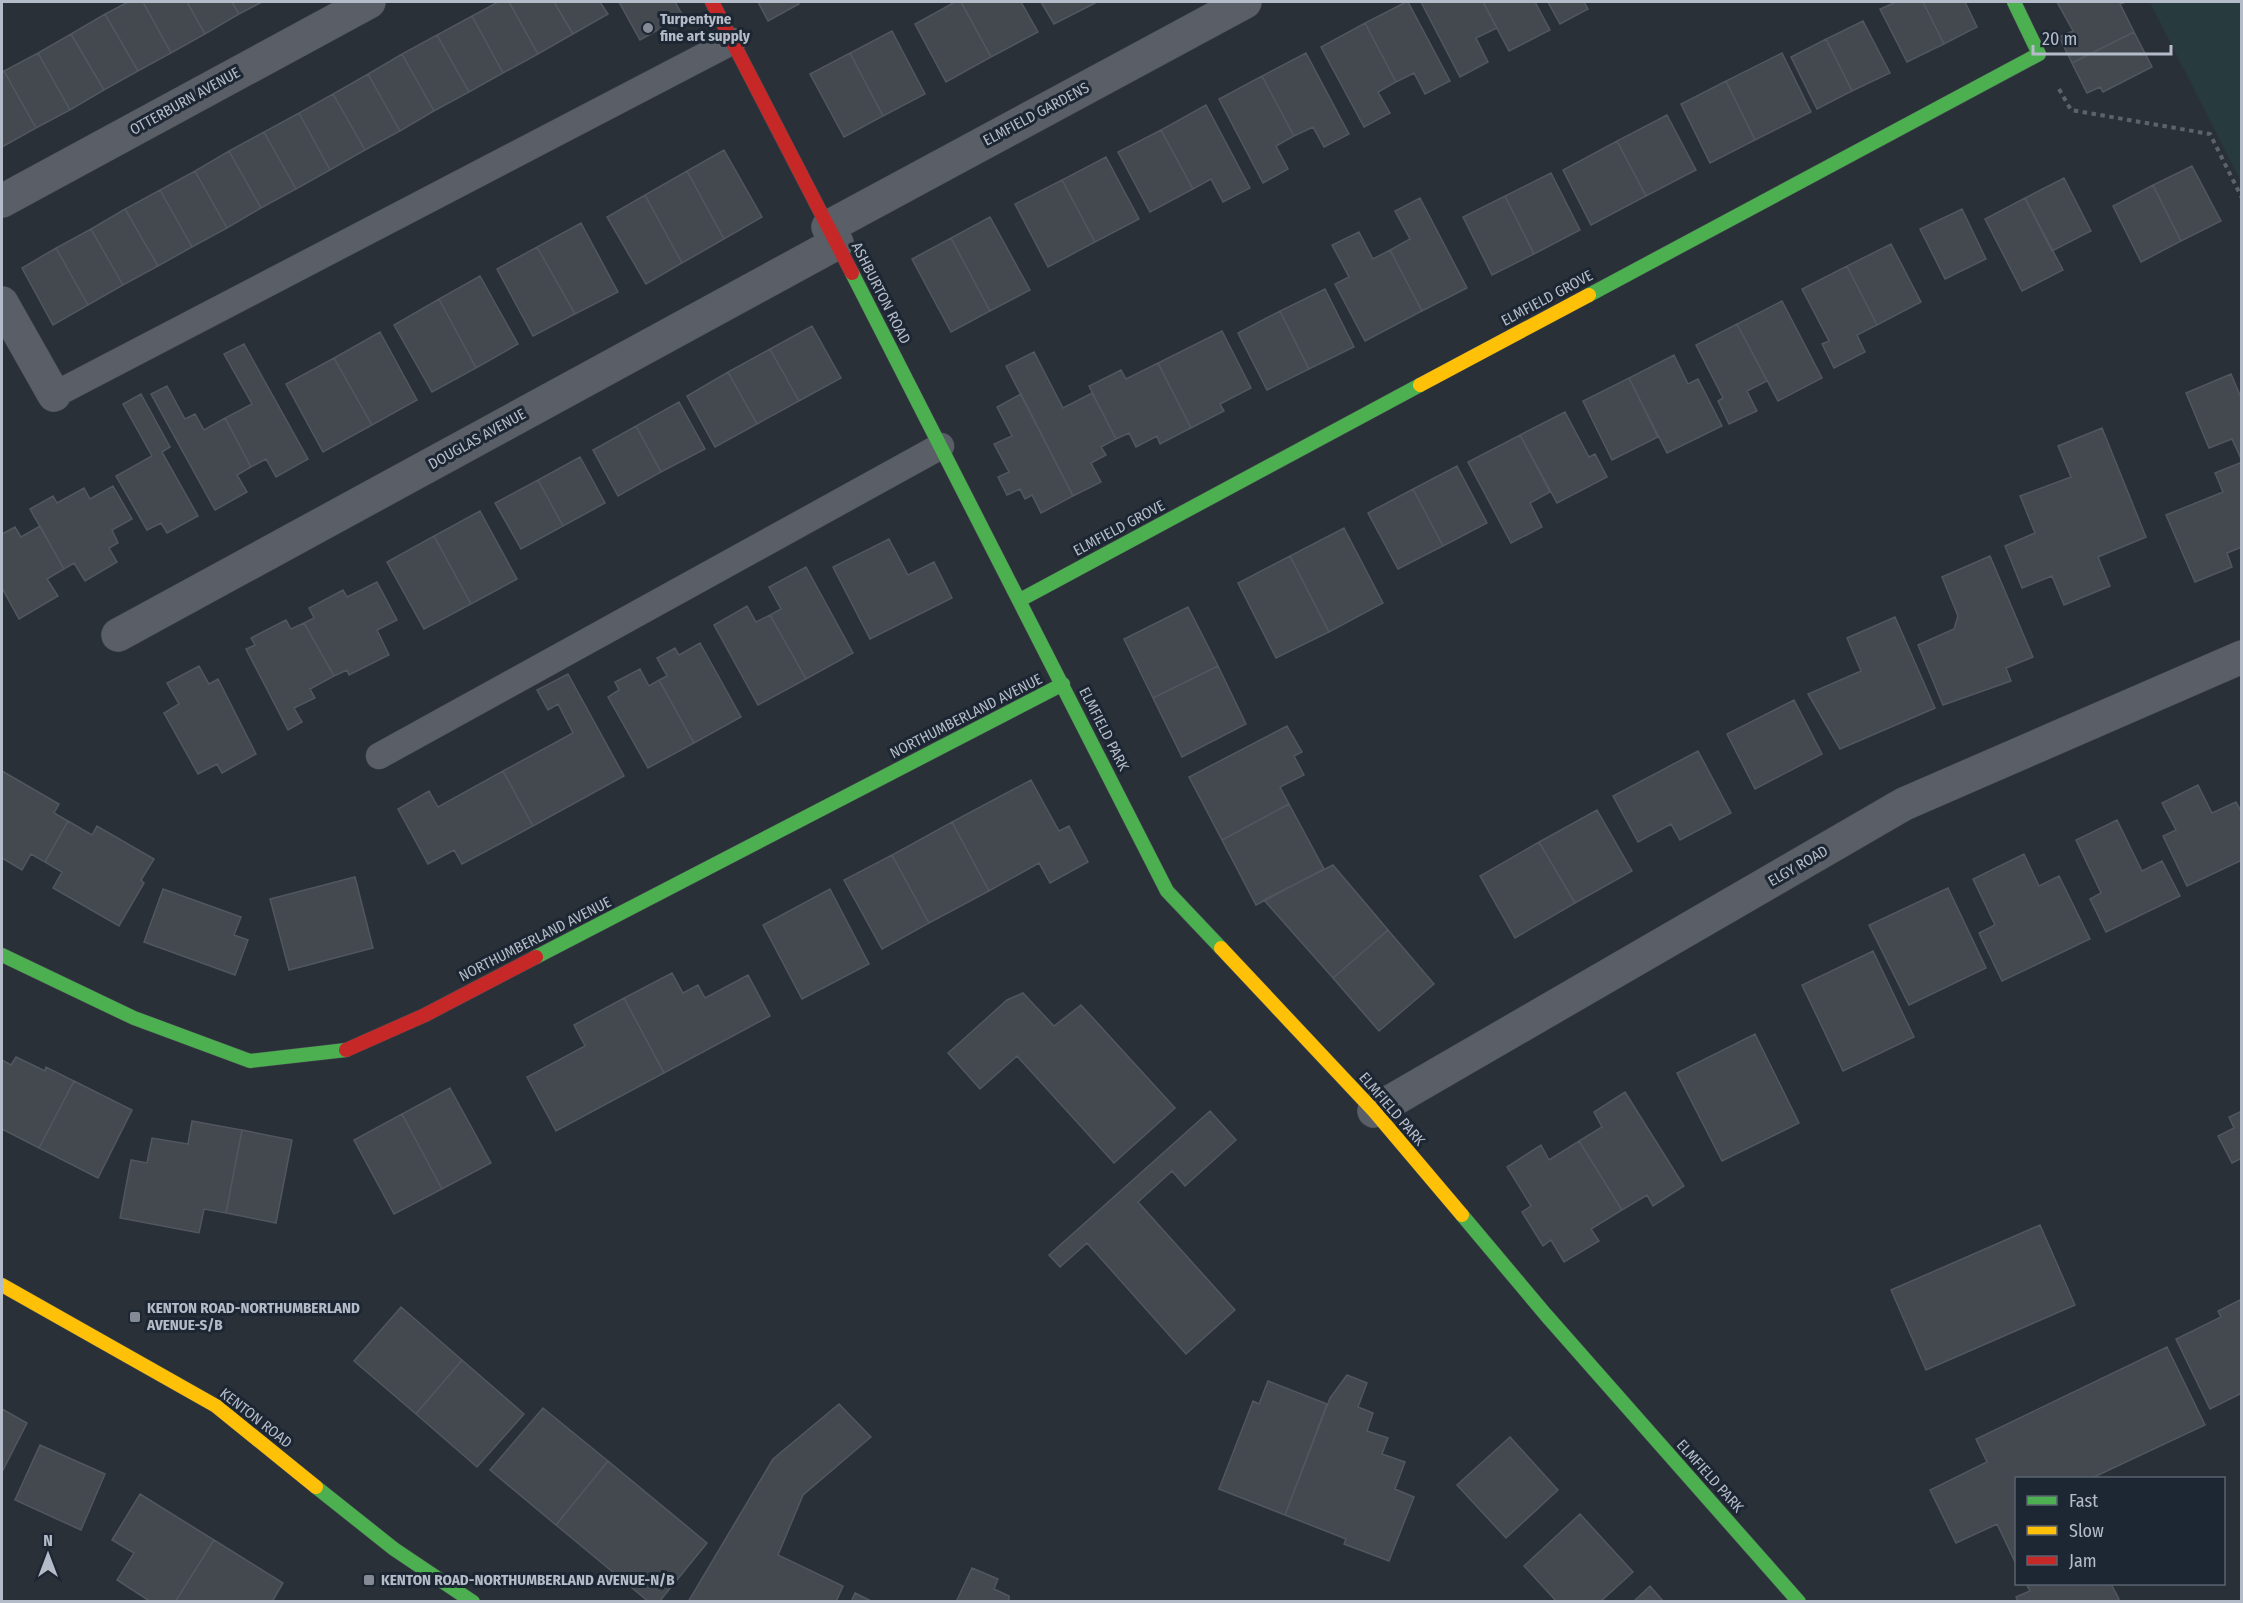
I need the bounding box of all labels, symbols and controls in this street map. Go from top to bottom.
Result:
place label: Turpentyne fine art supply [660,10,751,45]
scale bar [2033,18,2171,56]
marker: Turpentyne fine art supply [641,21,655,35]
text: 20 m [2042,28,2077,50]
street label: OTTERBURN AVENUE [127,63,243,139]
street label: ELMFIELD GARDENS [980,78,1092,150]
street label: ASHBURTON ROAD [848,239,914,347]
street label: ELMFIELD GROVE [1498,266,1596,330]
street label: DOUGLAS AVENUE [425,405,529,473]
street label: ELMFIELD GROVE [1070,496,1168,560]
street label: NORTHUMBERLAND AVENUE [887,670,1045,762]
street label: ELMFIELD PARK [1075,684,1133,774]
street label: ELGY ROAD [1765,842,1831,890]
street label: NORTHUMBERLAND AVENUE [456,893,614,985]
street label: ELMFIELD PARK [1355,1069,1429,1150]
place label: KENTON ROAD-NORTHUMBERLAND AVENUE-S/B [146,1299,360,1334]
marker: KENTON ROAD-NORTHUMBERLAND AVENUE-S/B [128,1310,142,1324]
street label: KENTON ROAD [216,1384,296,1452]
street label: ELMFIELD PARK [1673,1436,1747,1516]
legend [2015,1477,2225,1585]
text: Fast [2069,1490,2098,1512]
text: Slow [2069,1520,2104,1542]
north arrow [18,1525,78,1585]
text: N [43,1531,53,1550]
text: Jam [2069,1550,2097,1572]
place label: KENTON ROAD-NORTHUMBERLAND AVENUE-N/B [381,1571,675,1589]
marker: KENTON ROAD-NORTHUMBERLAND AVENUE-N/B [362,1573,376,1587]

